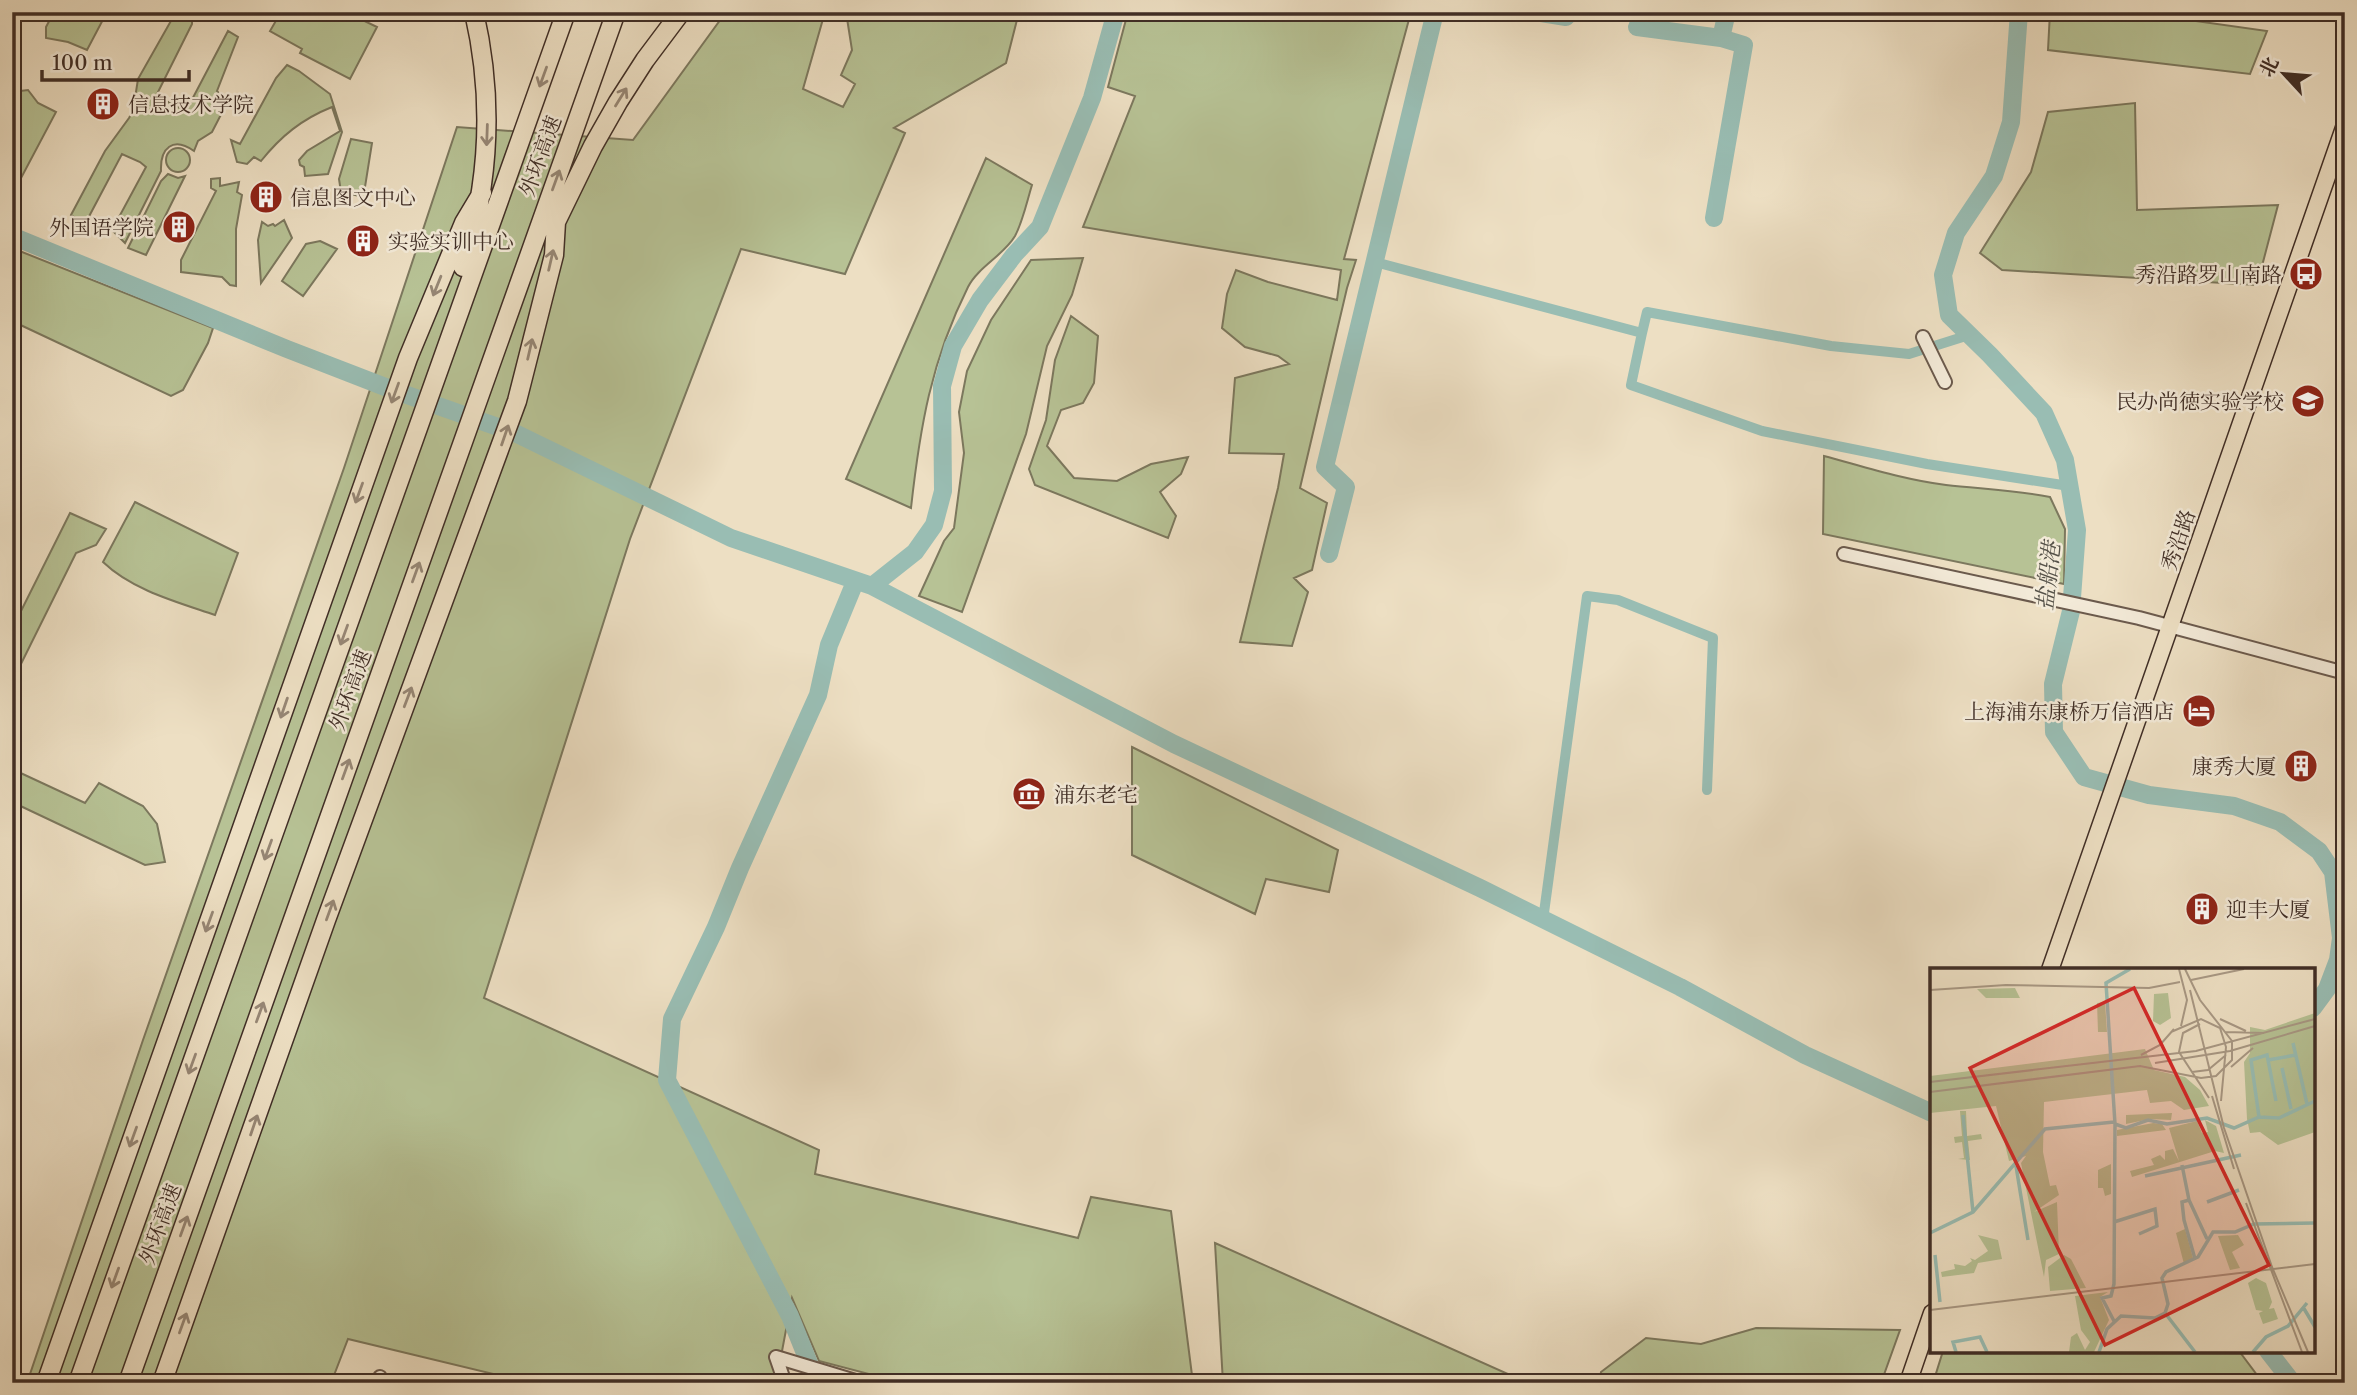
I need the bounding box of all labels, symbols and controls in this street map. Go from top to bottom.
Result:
scale bar [42,38,189,82]
north arrow [2248,38,2318,108]
text: 100 m [52,50,113,75]
text: 北 [2255,53,2284,80]
one-way arrow [536,65,548,87]
building icon: 信息技术学院 [84,85,122,123]
one-way arrow [615,87,629,107]
place label: 信息技术学院 [128,92,254,117]
street label: 外环高速 [514,112,566,200]
one-way arrow [481,123,494,146]
one-way arrow [551,170,563,192]
building icon: 信息图文中心 [247,178,285,216]
place label: 信息图文中心 [290,185,416,210]
building icon: 外国语学院 [160,208,198,246]
place label: 外国语学院 [49,215,154,240]
building icon: 实验实训中心 [344,222,382,260]
place label: 实验实训中心 [388,229,514,254]
one-way arrow [545,249,559,272]
bus stop icon: 秀沿路罗山南路 [2287,255,2325,293]
place label: 秀沿路罗山南路 [2135,262,2282,287]
one-way arrow [429,275,442,296]
one-way arrow [524,338,538,361]
one-way arrow [388,382,400,404]
school or university icon: 民办尚徳实验学校 [2289,382,2327,420]
place label: 民办尚徳实验学校 [2116,389,2284,414]
one-way arrow [500,424,512,446]
one-way arrow [352,481,365,503]
street label: 秀沿路 [2156,506,2200,574]
water label: 盐船港 [2030,537,2066,612]
one-way arrow [411,561,424,583]
one-way arrow [337,624,349,646]
street label: 外环高速 [324,646,376,734]
one-way arrow [403,686,416,708]
hotel icon: 上海浦东康桥万信酒店 [2180,692,2218,730]
one-way arrow [277,696,289,718]
place label: 上海浦东康桥万信酒店 [1964,699,2174,724]
building icon: 康秀大厦 [2282,747,2320,785]
place label: 康秀大厦 [2192,754,2276,779]
one-way arrow [340,758,353,780]
museum icon: 浦东老宅 [1010,775,1048,813]
place label: 浦东老宅 [1054,782,1138,807]
one-way arrow [261,838,273,860]
building icon: 迎丰大厦 [2183,890,2221,928]
place label: 迎丰大厦 [2226,897,2310,922]
one-way arrow [324,900,337,922]
one-way arrow [202,911,214,933]
inset map [1930,968,2315,1353]
one-way arrow [255,1001,267,1023]
one-way arrow [185,1052,197,1074]
one-way arrow [249,1114,261,1136]
one-way arrow [126,1125,138,1147]
street label: 外环高速 [134,1180,186,1268]
one-way arrow [179,1216,191,1238]
one-way arrow [108,1267,120,1289]
one-way arrow [178,1312,191,1334]

